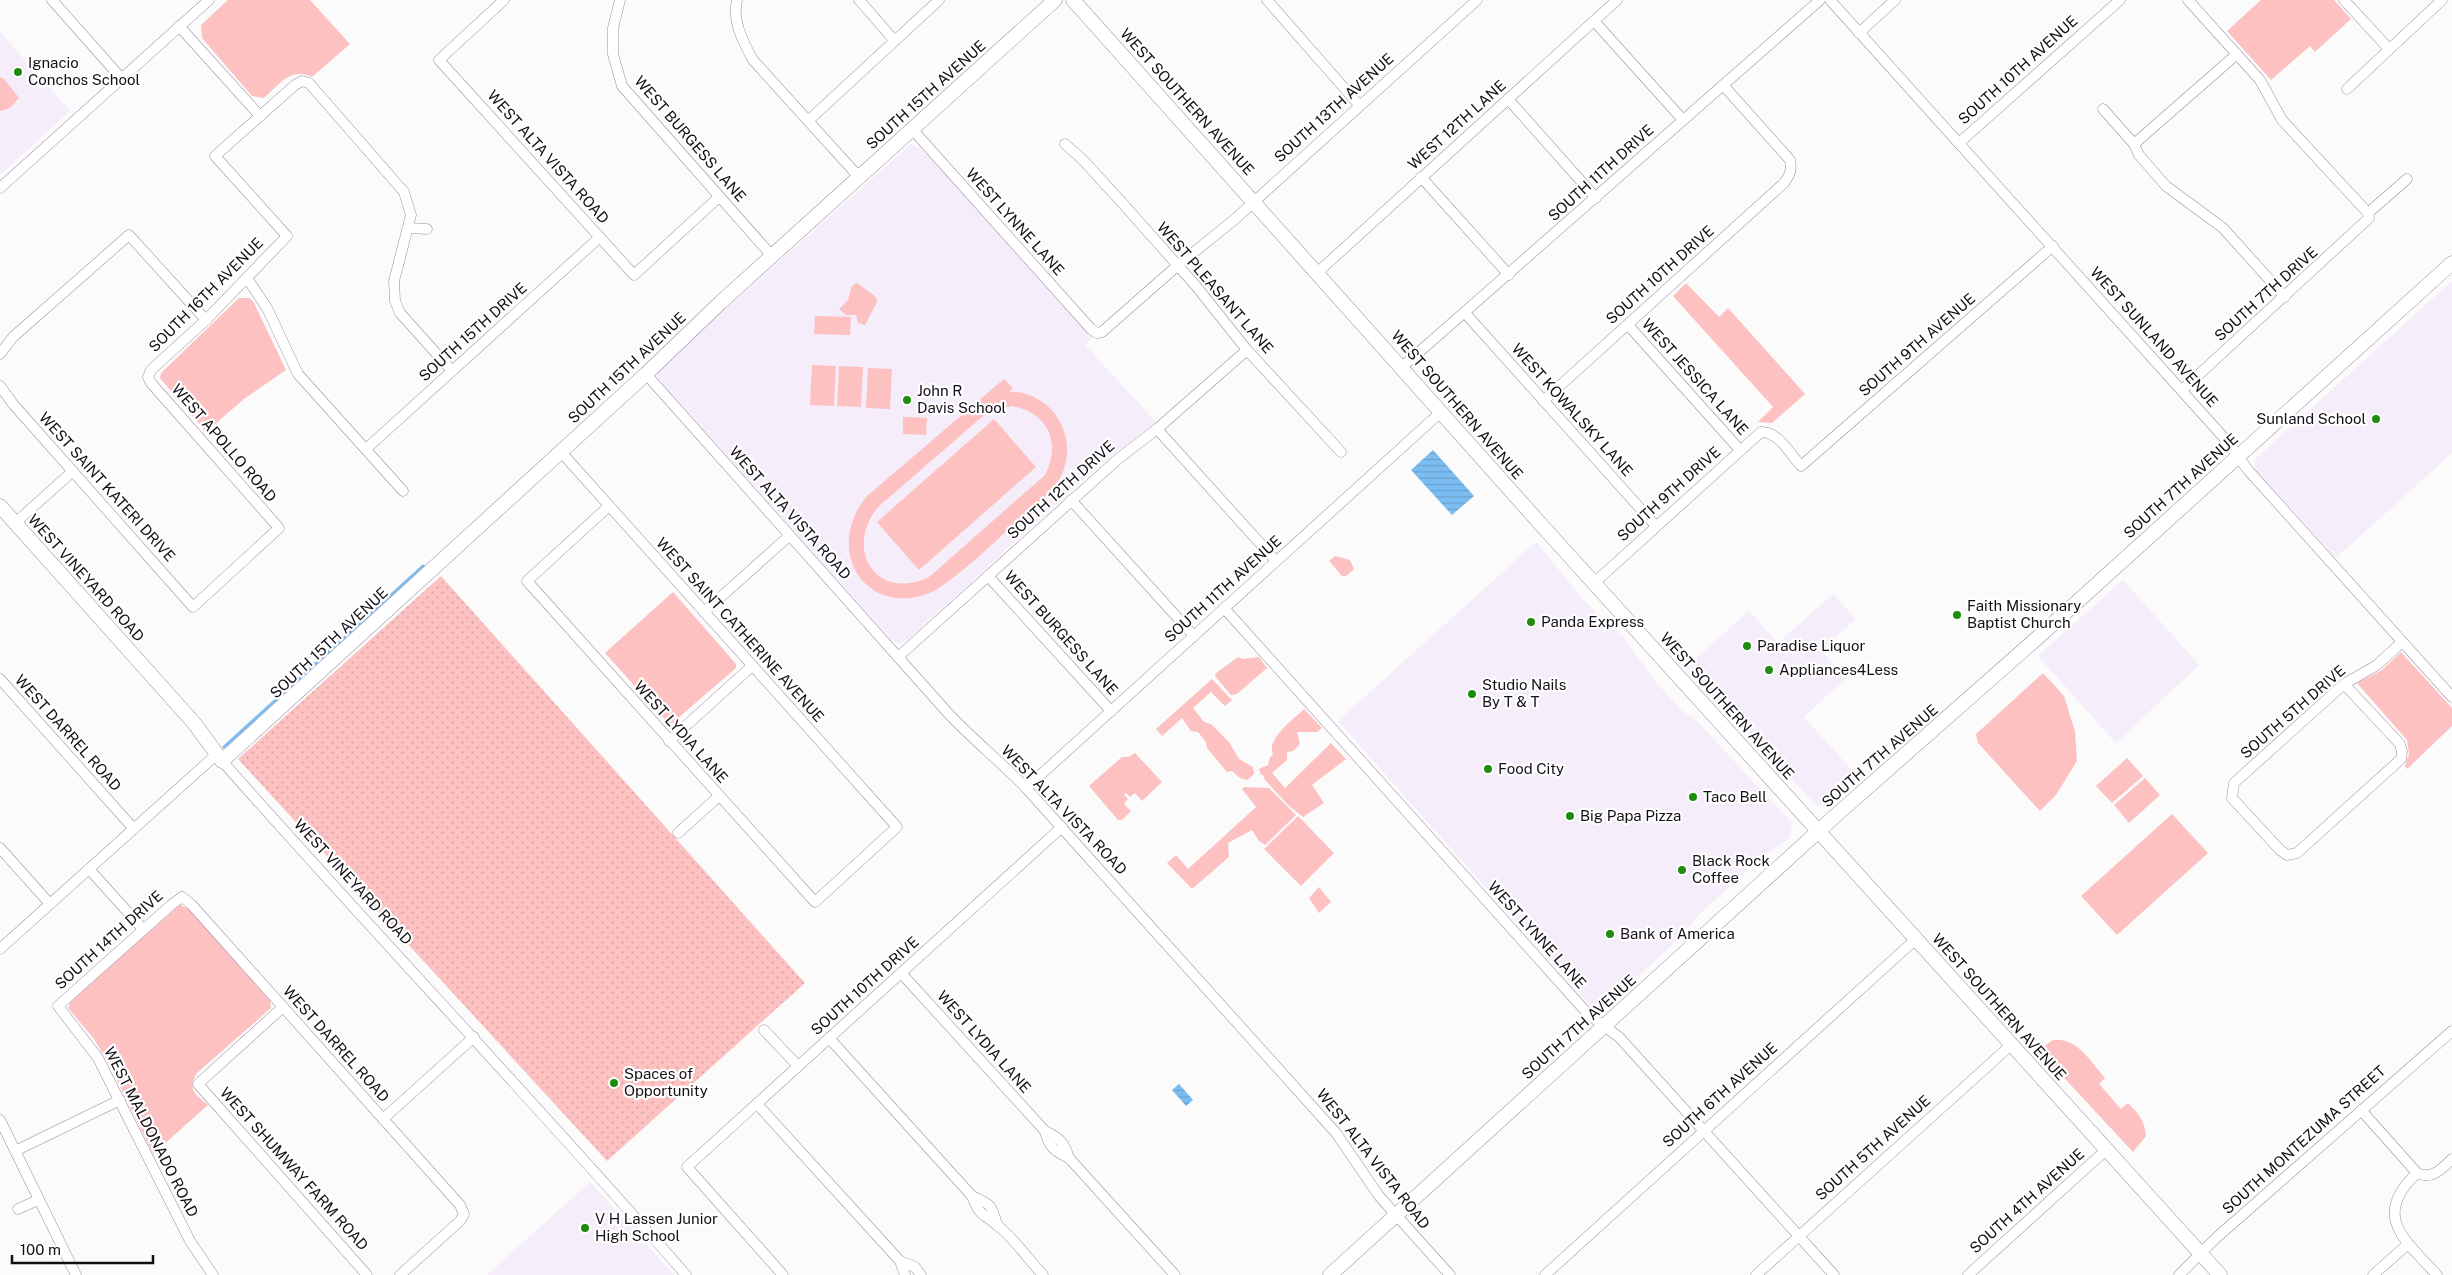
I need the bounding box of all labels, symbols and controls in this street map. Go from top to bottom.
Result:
street label: SOUTH 10TH AVENUE [1955,12,2081,127]
street label: WEST SOUTHERN AVENUE [1117,25,1258,179]
street label: SOUTH 15TH AVENUE [863,37,989,153]
street label: SOUTH 13TH AVENUE [1271,50,1397,166]
place label: Ignacio Conchos School [28,54,140,88]
marker: Ignacio Conchos School [12,66,24,78]
street label: WEST BURGESS LANE [631,72,750,205]
street label: WEST 12TH LANE [1404,76,1509,173]
street label: WEST ALTA VISTA ROAD [484,87,613,227]
street label: SOUTH 11TH DRIVE [1545,121,1657,224]
street label: WEST LYNNE LANE [963,165,1068,279]
street label: WEST PLEASANT LANE [1154,219,1277,357]
street label: SOUTH 10TH DRIVE [1602,222,1717,327]
street label: SOUTH 16TH AVENUE [145,234,266,355]
street label: SOUTH 7TH DRIVE [2211,243,2321,344]
street label: WEST SUNLAND AVENUE [2087,263,2222,410]
street label: SOUTH 15TH DRIVE [415,279,530,384]
street label: SOUTH 9TH AVENUE [1855,290,1978,400]
street label: SOUTH 15TH AVENUE [564,309,689,427]
street label: WEST JESSICA LANE [1639,315,1752,438]
street label: WEST SOUTHERN AVENUE [1388,327,1527,483]
street label: WEST KOWALSKY LANE [1508,340,1636,479]
street label: WEST APOLLO ROAD [169,380,280,505]
place label: John R Davis School [917,382,1006,416]
marker: John R Davis School [901,394,913,406]
street label: WEST SAINT KATERI DRIVE [36,409,179,565]
place label: Sunland School [2256,410,2366,427]
marker: Sunland School [2370,413,2382,425]
street label: SOUTH 7TH AVENUE [2120,430,2241,541]
street label: SOUTH 12TH DRIVE [1004,437,1118,542]
street label: WEST ALTA VISTA ROAD [726,443,855,583]
street label: SOUTH 9TH DRIVE [1614,443,1724,544]
street label: WEST VINEYARD ROAD [25,511,148,645]
street label: SOUTH 11TH AVENUE [1161,532,1284,645]
street label: WEST SAINT CATHERINE AVENUE [653,534,828,725]
street label: WEST BURGESS LANE [1001,567,1122,698]
street label: SOUTH 15TH AVENUE [266,584,391,702]
place label: Faith Missionary Baptist Church [1967,597,2081,631]
marker: Faith Missionary Baptist Church [1951,609,1963,621]
place label: Panda Express [1541,613,1644,630]
marker: Panda Express [1525,616,1537,628]
street label: WEST SOUTHERN AVENUE [1657,629,1798,783]
place label: Paradise Liquor [1757,637,1865,654]
marker: Paradise Liquor [1741,640,1753,652]
place label: Appliances4Less [1779,661,1898,678]
street label: SOUTH 5TH DRIVE [2237,662,2348,762]
marker: Appliances4Less [1763,664,1775,676]
street label: WEST DARREL ROAD [12,671,125,794]
place label: Studio Nails By T & T [1482,676,1566,710]
street label: WEST LYDIA LANE [631,677,732,786]
marker: Studio Nails By T & T [1466,688,1478,700]
street label: SOUTH 7TH AVENUE [1818,701,1941,810]
street label: WEST ALTA VISTA ROAD [998,742,1131,878]
place label: Food City [1498,760,1564,777]
marker: Food City [1482,763,1494,775]
place label: Taco Bell [1703,788,1767,805]
marker: Taco Bell [1687,791,1699,803]
place label: Big Papa Pizza [1580,807,1681,824]
marker: Big Papa Pizza [1564,810,1576,822]
street label: WEST VINEYARD ROAD [291,815,416,948]
place label: Black Rock Coffee [1692,852,1770,886]
marker: Black Rock Coffee [1676,864,1688,876]
street label: WEST LYNNE LANE [1485,878,1590,992]
street label: SOUTH 14TH DRIVE [51,887,166,992]
place label: Bank of America [1620,925,1735,942]
marker: Bank of America [1604,928,1616,940]
street label: WEST SOUTHERN AVENUE [1929,930,2070,1084]
street label: SOUTH 10TH DRIVE [807,933,922,1038]
street label: SOUTH 7TH AVENUE [1518,971,1639,1082]
street label: WEST DARREL ROAD [280,982,393,1105]
street label: WEST LYDIA LANE [934,987,1035,1096]
street label: SOUTH 6TH AVENUE [1659,1039,1780,1150]
street label: WEST MALDONADO ROAD [101,1044,202,1220]
street label: SOUTH MONTEZUMA STREET [2219,1062,2389,1217]
place label: Spaces of Opportunity [624,1065,708,1099]
marker: Spaces of Opportunity [608,1077,620,1089]
street label: WEST SHUMWAY FARM ROAD [217,1084,372,1254]
street label: WEST ALTA VISTA ROAD [1313,1085,1433,1232]
street label: SOUTH 5TH AVENUE [1812,1092,1933,1204]
street label: SOUTH 4TH AVENUE [1966,1145,2087,1256]
place label: V H Lassen Junior High School [595,1210,718,1244]
marker: V H Lassen Junior High School [579,1222,591,1234]
scale bar [12,1232,154,1264]
text: 100 m [20,1241,61,1258]

